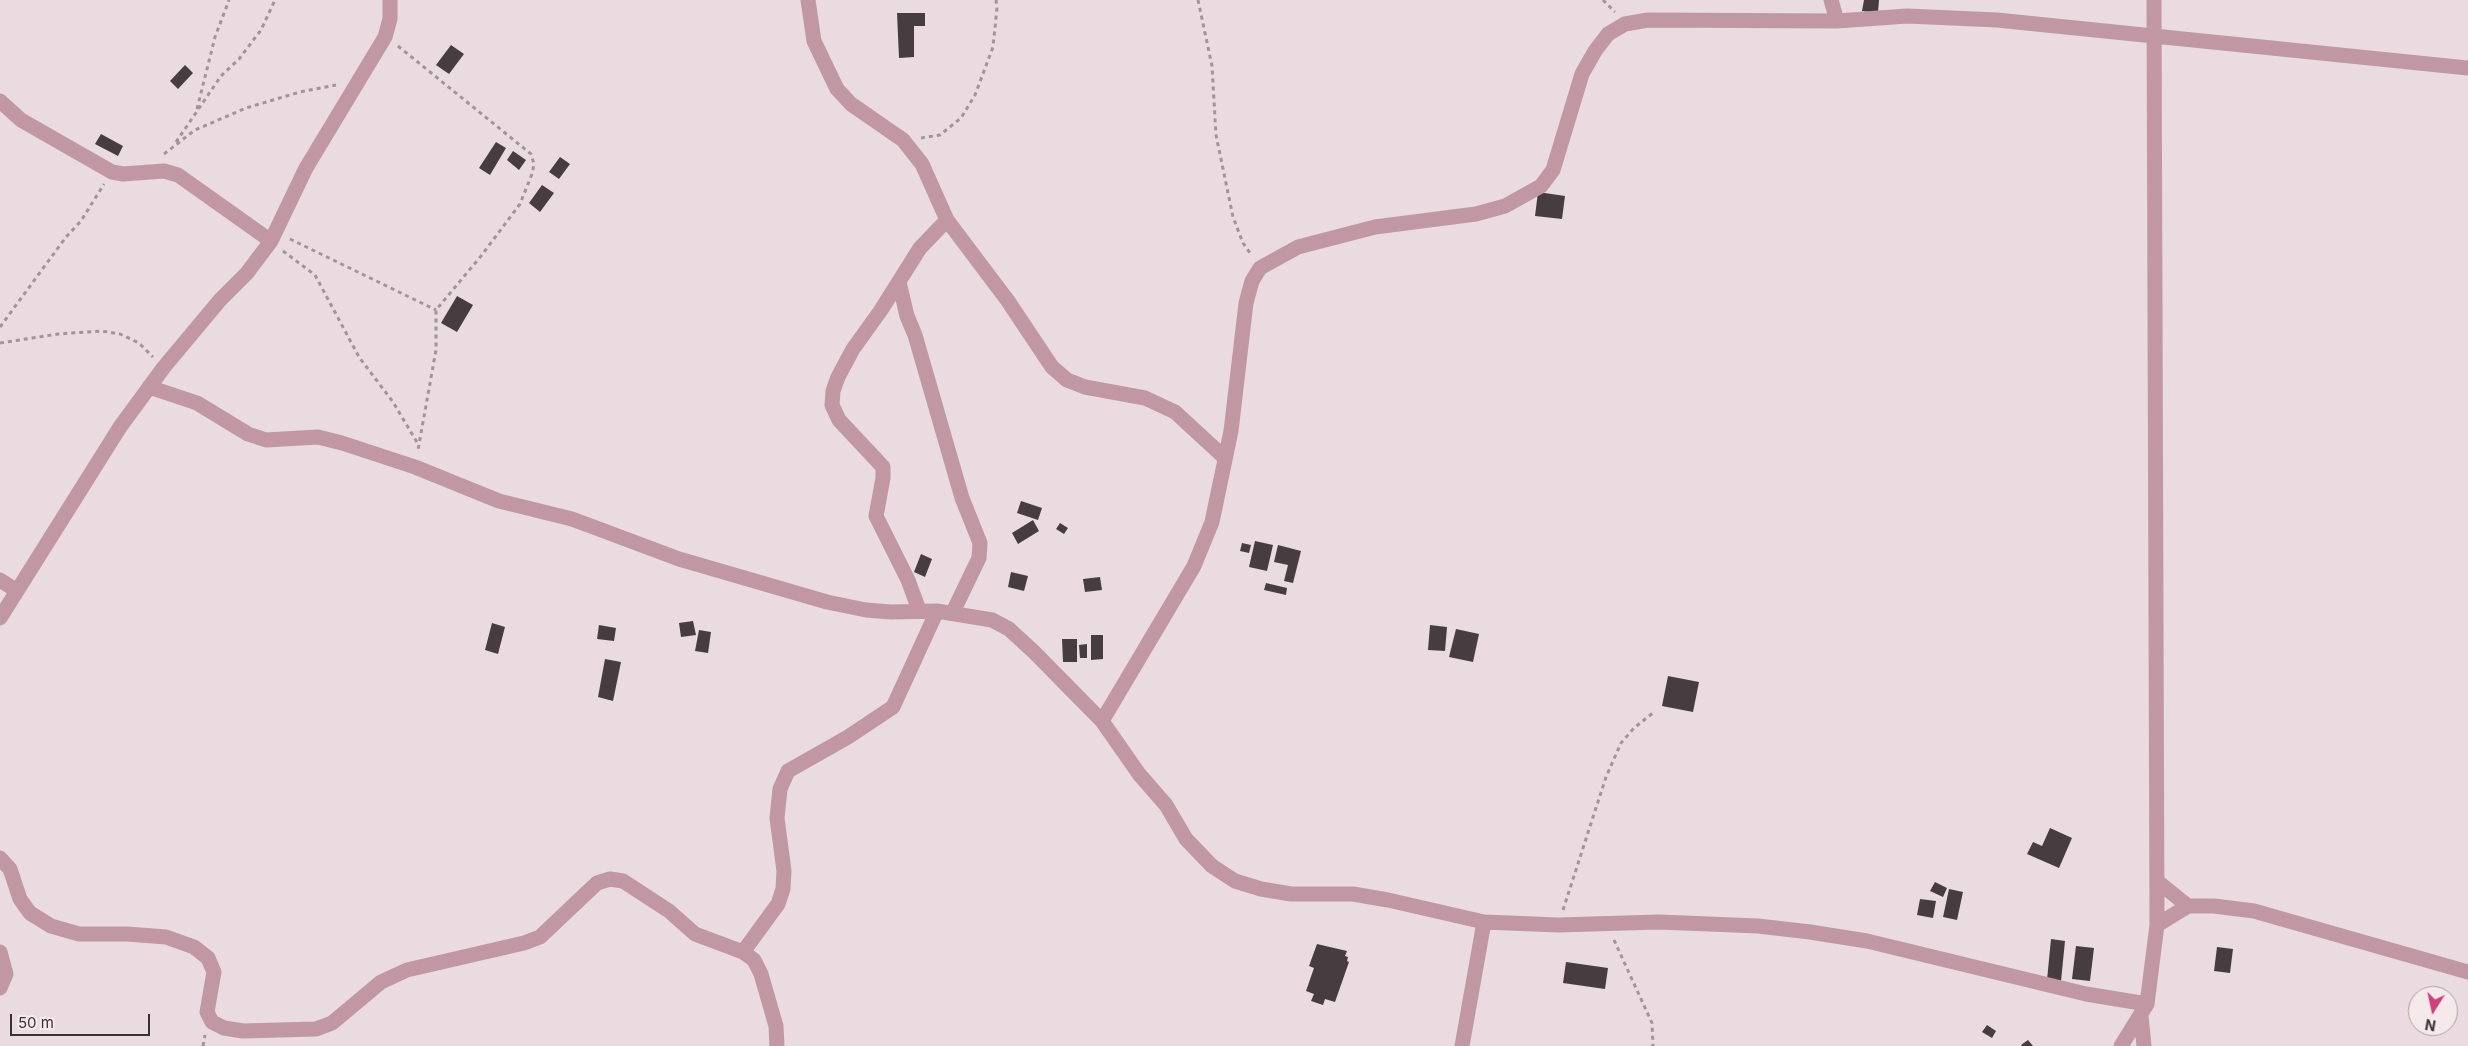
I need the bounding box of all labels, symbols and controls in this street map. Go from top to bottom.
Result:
north arrow [2408,986,2458,1036]
scale bar [12,1004,152,1036]
text: 50 m [18,1013,54,1032]
text: N [2424,1016,2437,1035]

